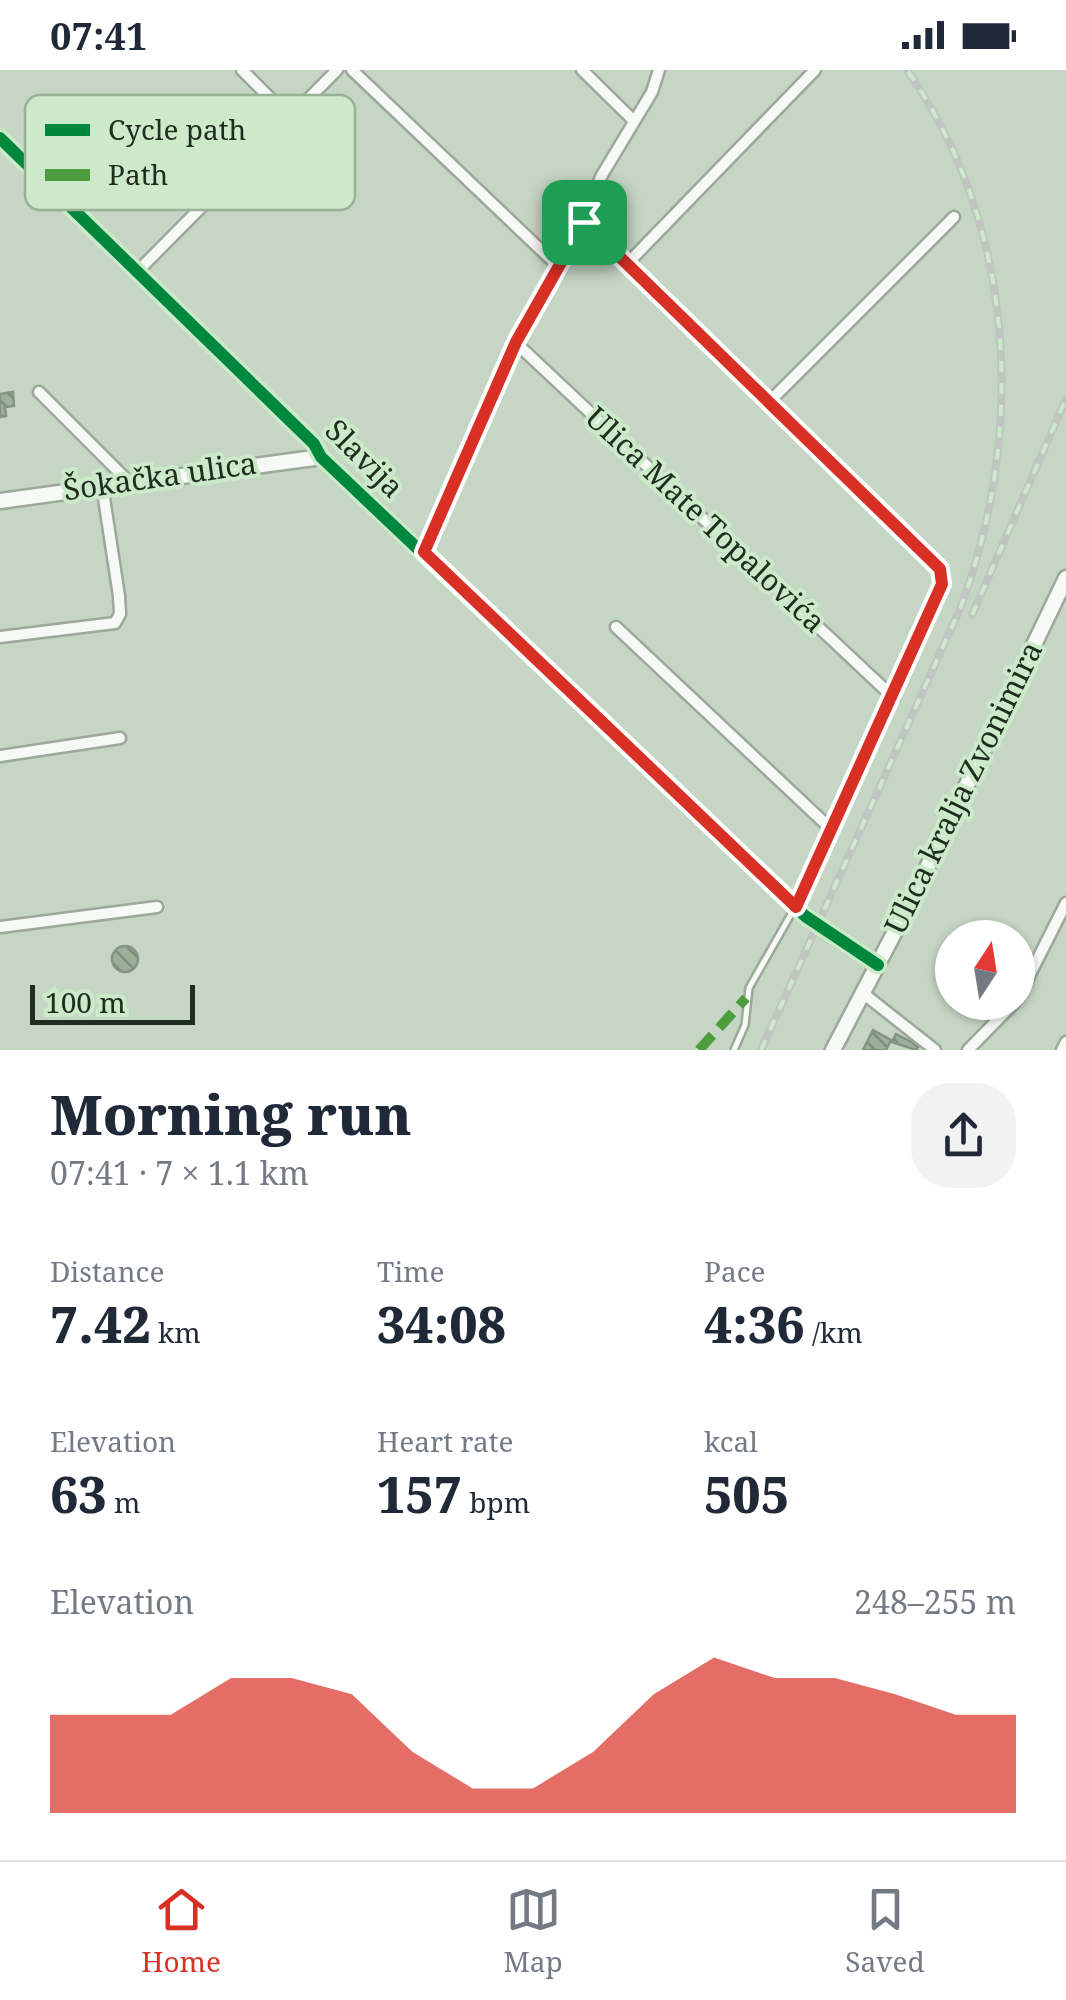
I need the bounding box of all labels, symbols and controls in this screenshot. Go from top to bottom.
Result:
text: 07:41 [50,9,147,61]
legend [25,95,355,210]
text: Cycle path [108,110,246,148]
text: Path [108,155,168,193]
pin [542,180,627,265]
icon: arrive [557,195,612,250]
street label: Ulica Mate Topalovića [577,397,835,641]
street label: Slavija [317,410,413,506]
street label: Šokačka ulica [61,442,259,509]
street label: Ulica kralja Zvonimira [874,634,1051,940]
north arrow [935,920,1035,1020]
map controls [935,920,1035,1020]
scale bar [30,980,195,1024]
text: 100 m [45,983,126,1021]
text: Morning run [50,1076,412,1151]
button: share [911,1083,1016,1188]
text: 07:41 · 7 × 1.1 km [50,1151,309,1194]
text: Distance [50,1252,164,1290]
text: Time [377,1252,445,1290]
text: Pace [704,1252,765,1290]
text: 7.42 [50,1290,151,1358]
text: 34:08 [377,1290,506,1358]
text: 4:36 [704,1290,805,1358]
text: km [151,1313,201,1351]
text: /km [805,1313,863,1351]
text: Elevation [50,1422,176,1460]
text: Heart rate [377,1422,514,1460]
text: kcal [704,1422,758,1460]
text: 63 [50,1460,107,1528]
text: 157 [377,1460,462,1528]
text: 505 [704,1460,789,1528]
text: m [107,1483,140,1521]
text: bpm [462,1483,530,1521]
text: Elevation [50,1580,194,1623]
text: 248–255 m [854,1580,1016,1623]
tab: Home [141,1882,221,1980]
tab: Map [504,1882,563,1980]
tab: Saved [845,1882,925,1980]

